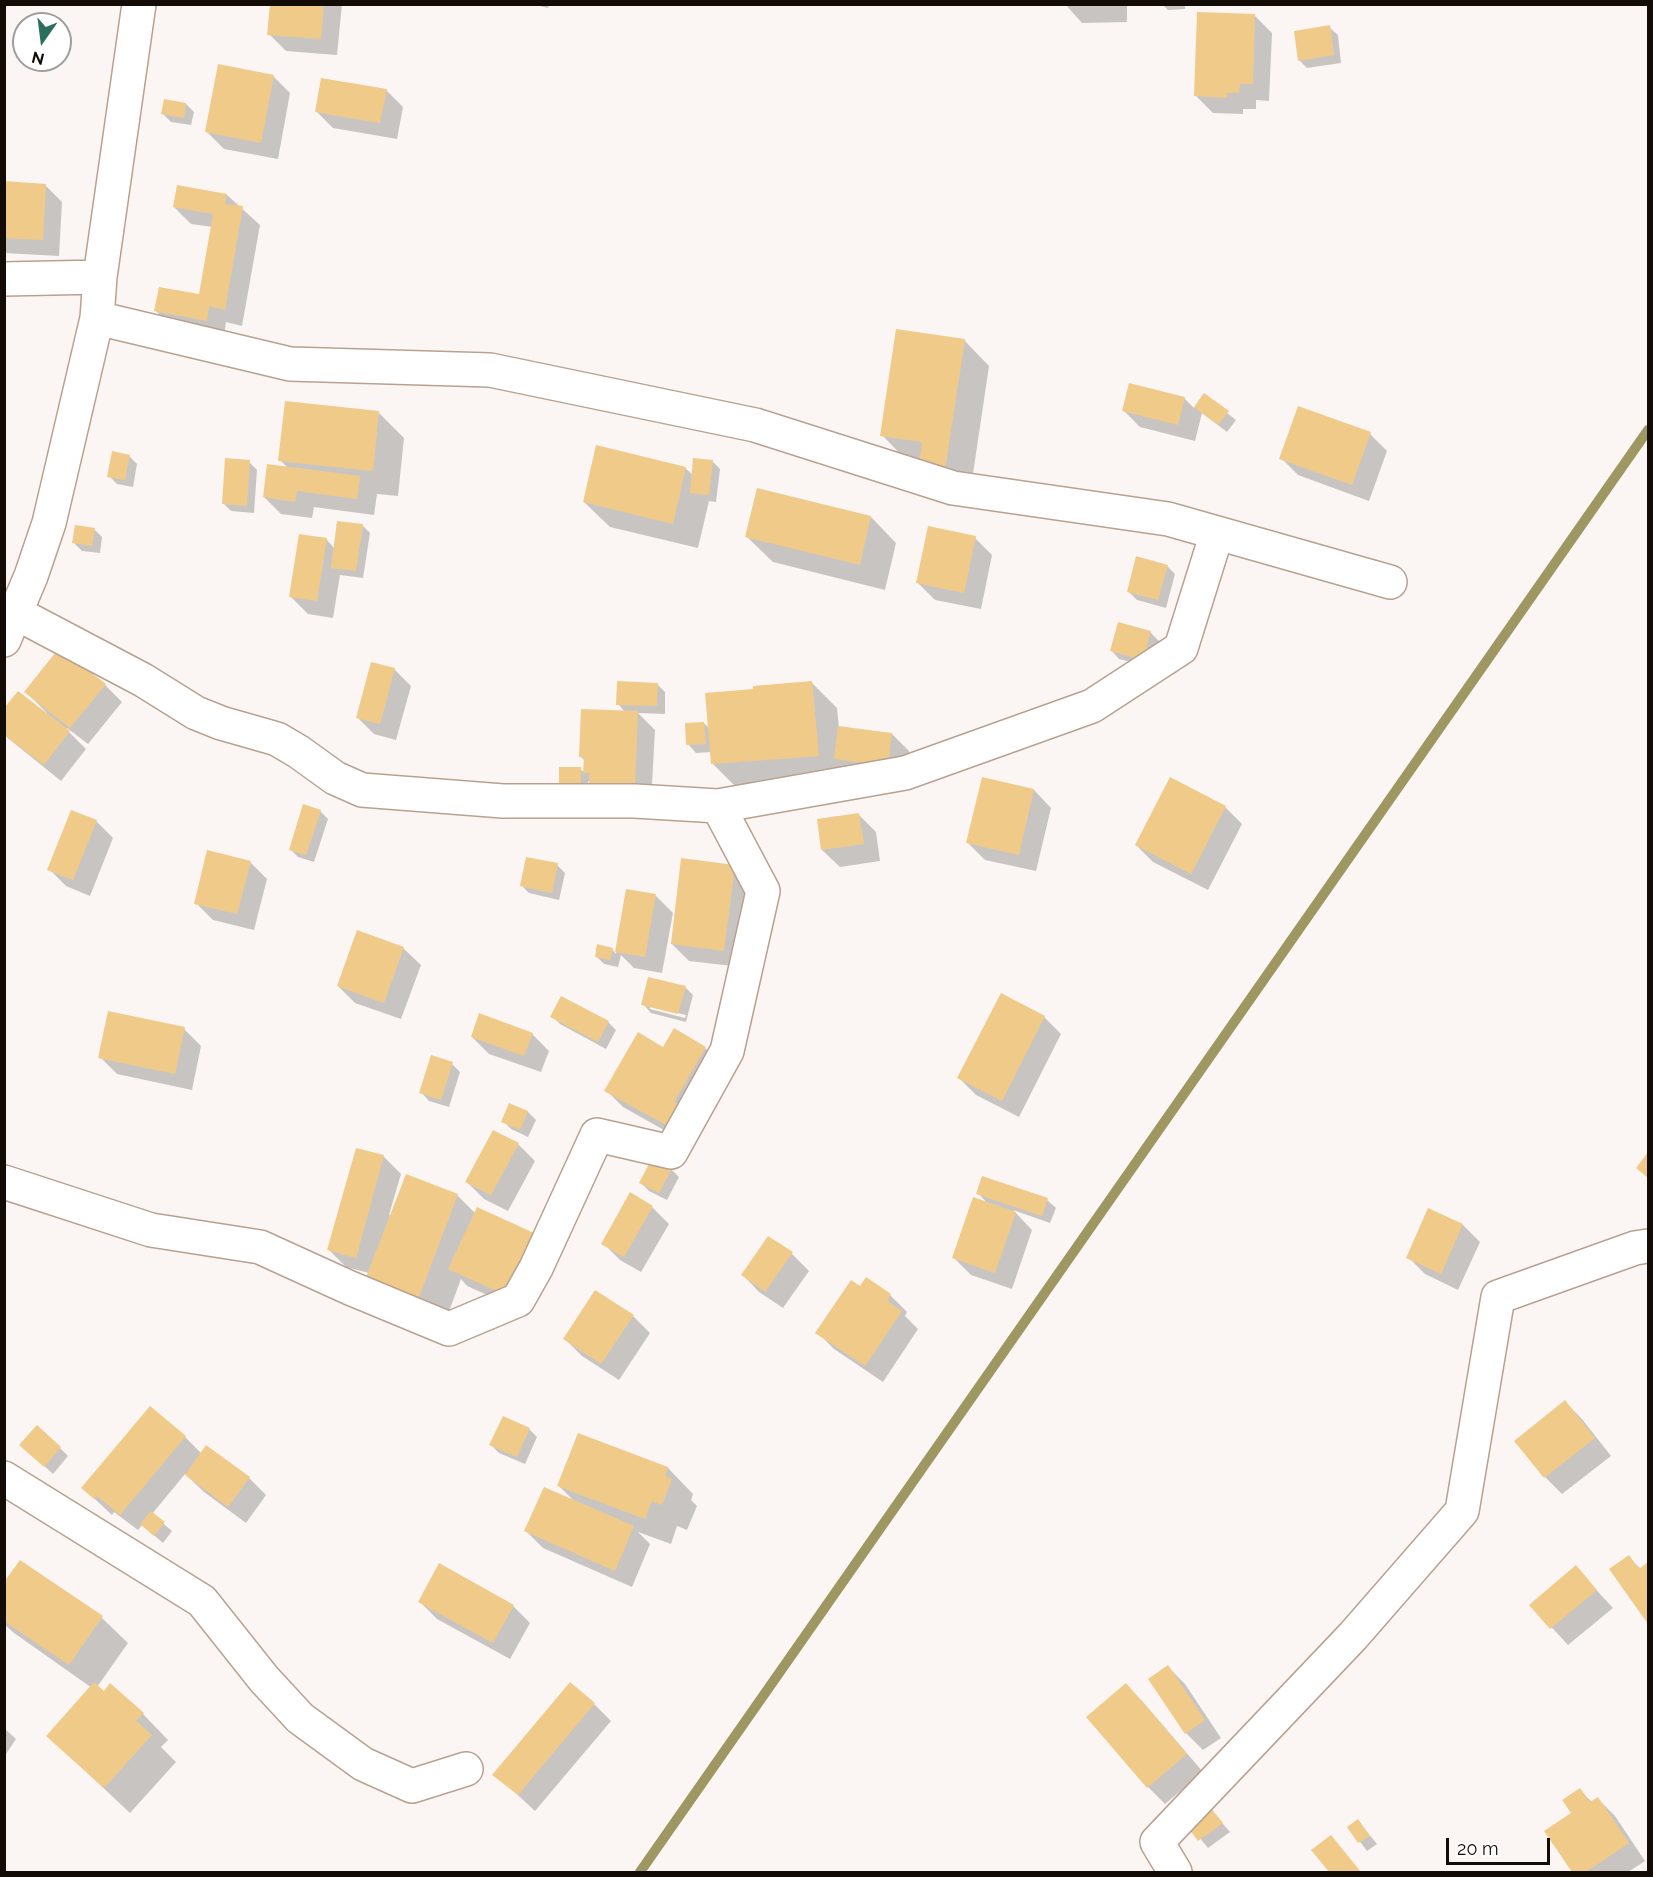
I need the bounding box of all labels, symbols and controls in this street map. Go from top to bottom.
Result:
north arrow [12,12,72,72]
text: N [30,47,46,69]
scale bar [1449,1826,1552,1864]
text: 20 m [1457,1838,1499,1859]

